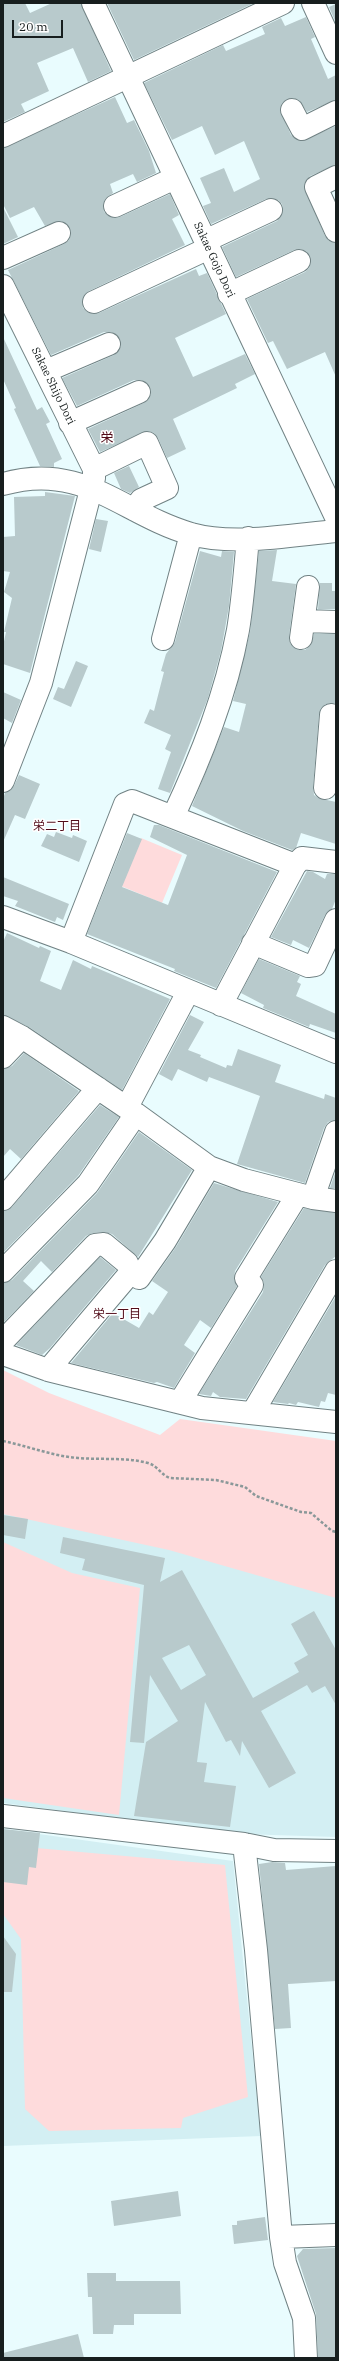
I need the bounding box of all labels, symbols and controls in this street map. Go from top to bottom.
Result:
scale bar [14,12,65,38]
text: 20 m [19,19,48,34]
street label: Sakae Gojo Dori [191,220,237,300]
street label: Sakae Shijo Dori [29,345,77,427]
district label: 栄 [101,430,113,446]
district label: 栄二丁目 [33,820,81,834]
district label: 栄一丁目 [93,1308,141,1322]

